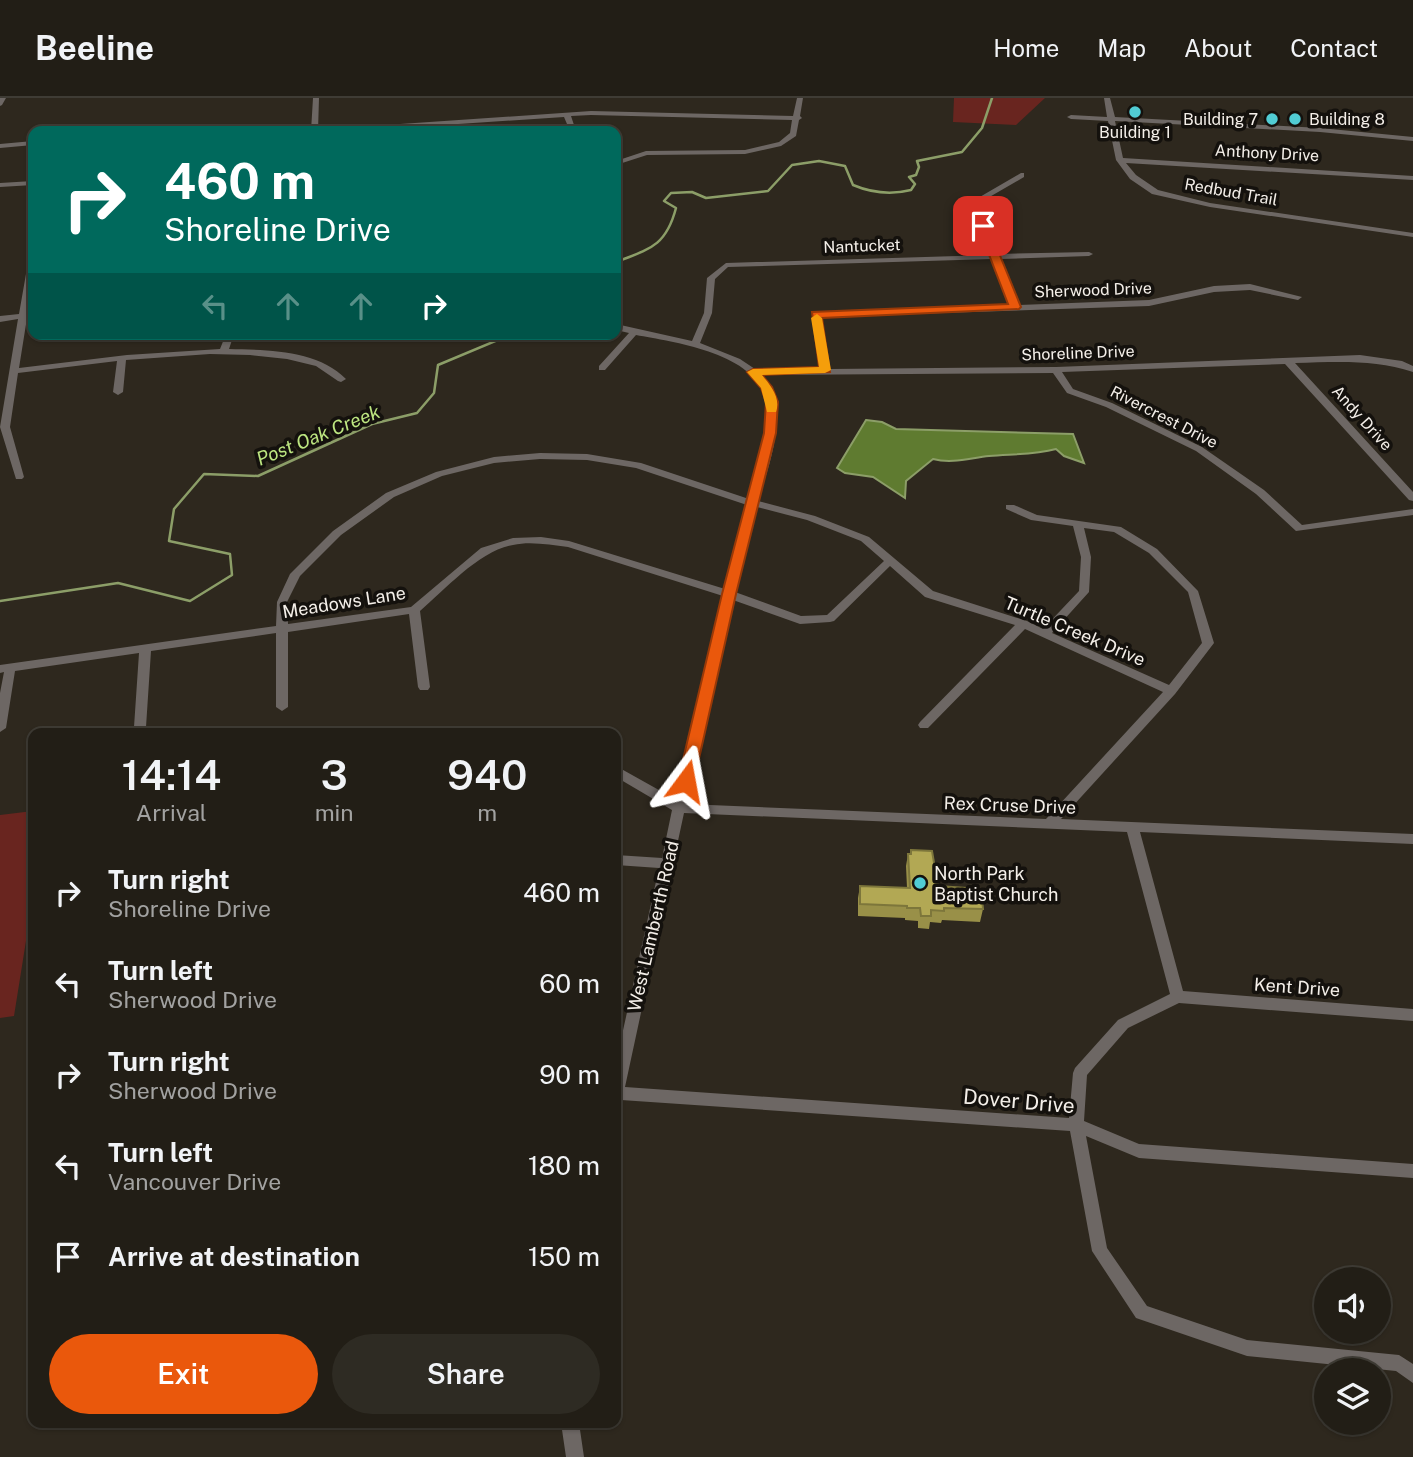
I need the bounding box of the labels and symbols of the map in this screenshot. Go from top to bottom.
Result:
marker: Building 1 [1127,104,1143,120]
place label: Building 7 [1183,110,1258,129]
place label: Building 8 [1309,110,1385,129]
marker: Building 7 [1264,111,1280,127]
marker: Building 8 [1287,111,1303,127]
place label: Building 1 [1099,123,1171,142]
street label: Anthony Drive [1214,141,1320,165]
street label: Redbud Trail [1183,174,1279,210]
pin [953,196,1013,256]
street label: Nantucket [823,235,901,257]
street label: Sherwood Drive [1034,278,1152,302]
street label: Shoreline Drive [1021,342,1135,364]
street label: Rivercrest Drive [1107,382,1221,452]
street label: Andy Drive [1328,382,1396,454]
water label: Post Oak Creek [253,400,384,470]
street label: Meadows Lane [281,582,407,622]
street label: Turtle Creek Drive [1002,592,1148,670]
position arrow [649,744,723,818]
street label: Rex Cruse Drive [943,792,1077,818]
street label: West Lamberth Road [623,839,683,1013]
place label: North Park Baptist Church [934,863,1058,905]
marker: North Park Baptist Church [912,875,928,891]
street label: Kent Drive [1253,974,1341,1000]
street label: Dover Drive [962,1084,1076,1118]

